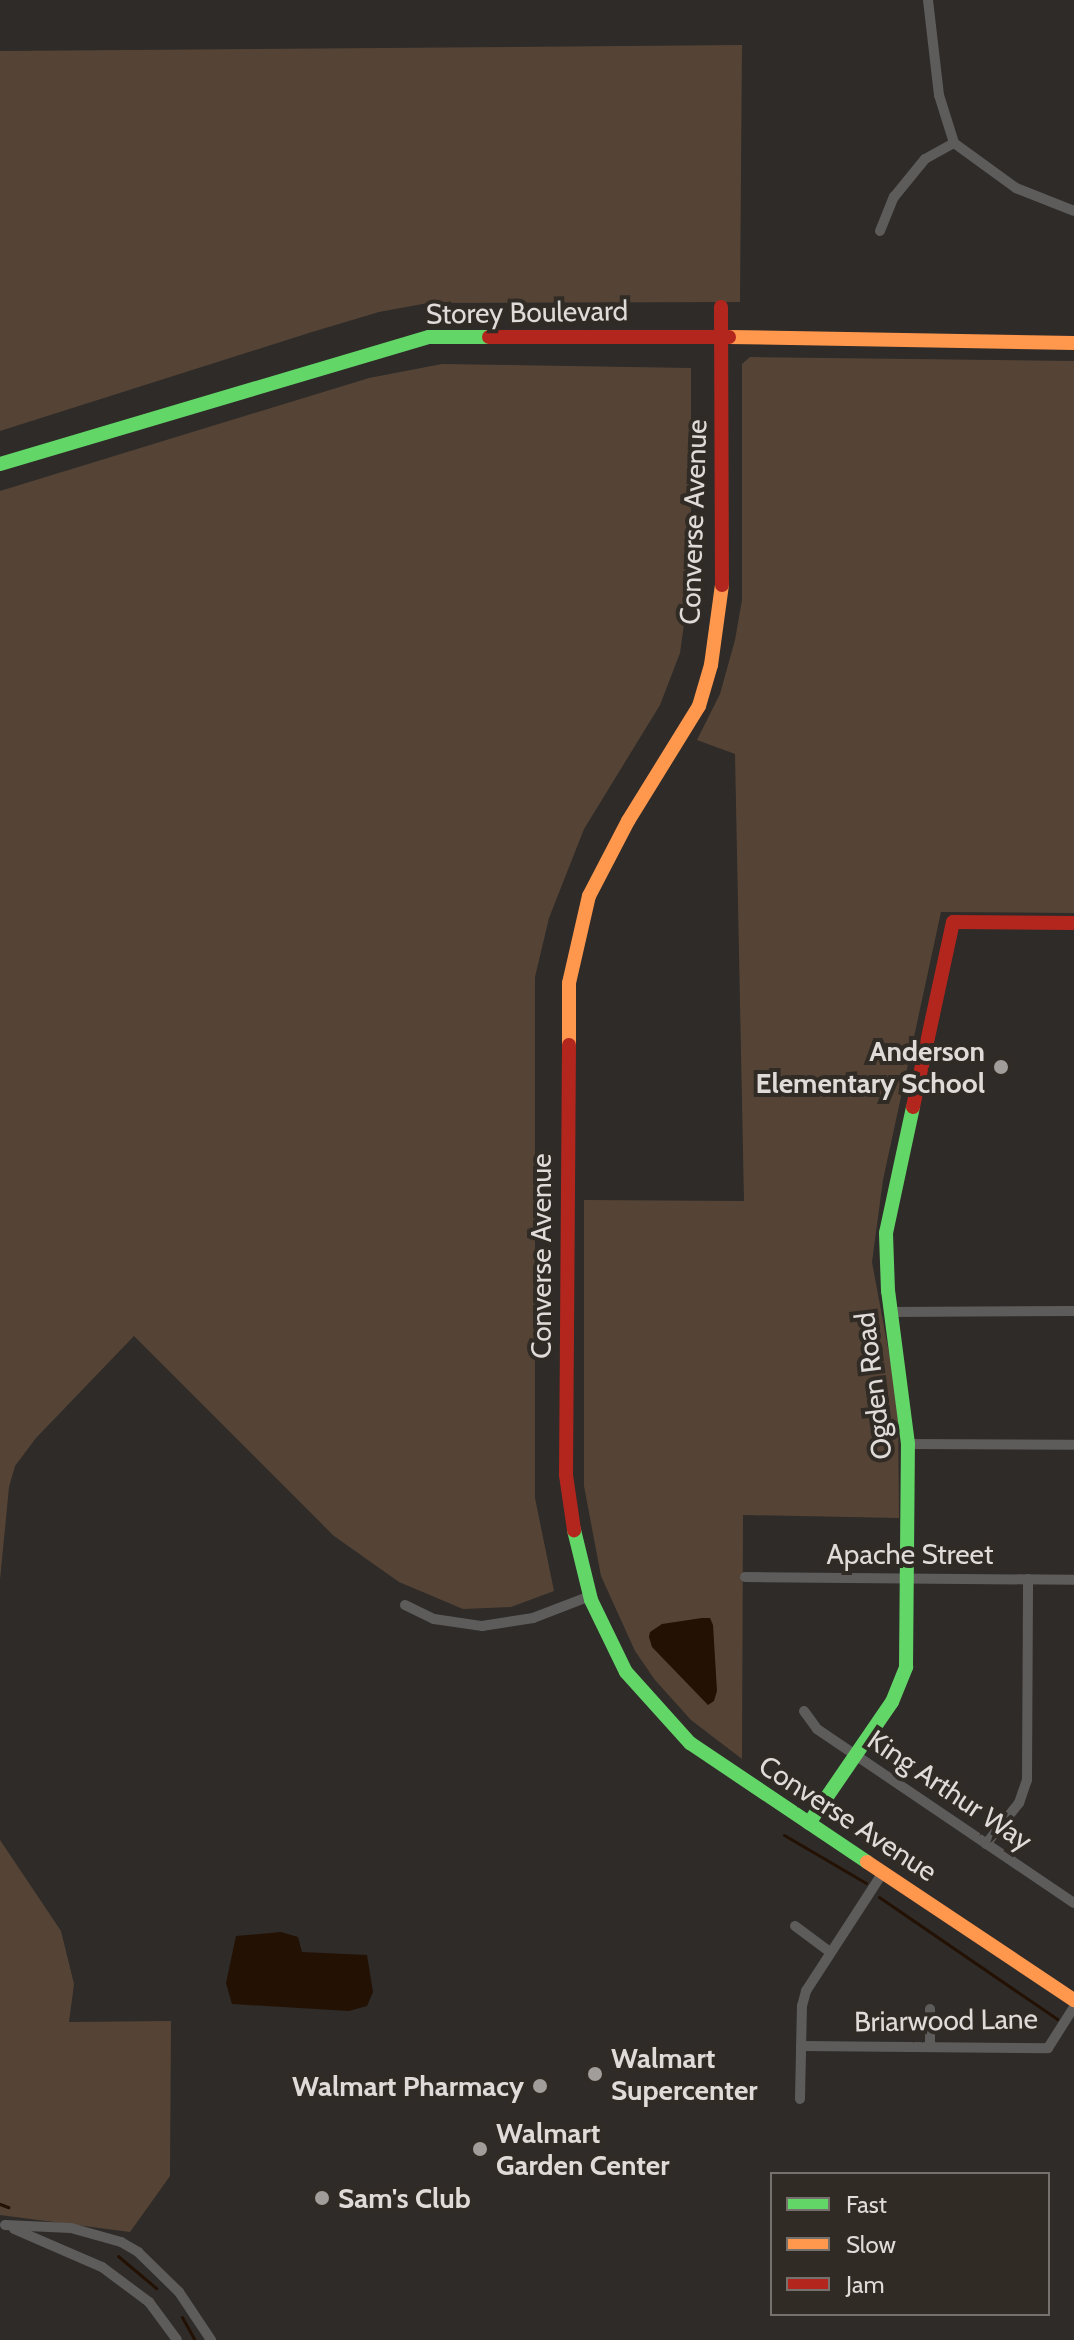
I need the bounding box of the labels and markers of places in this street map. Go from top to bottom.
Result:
place label: Anderson Elementary School [756,1034,985,1100]
marker: Anderson Elementary School [992,1058,1010,1076]
place label: Walmart Supercenter [611,2041,758,2107]
marker: Walmart Supercenter [586,2065,604,2083]
place label: Walmart Pharmacy [292,2069,524,2103]
marker: Walmart Pharmacy [531,2077,549,2095]
place label: Walmart Garden Center [496,2116,669,2182]
marker: Walmart Garden Center [471,2140,489,2158]
place label: Sam's Club [338,2181,471,2215]
marker: Sam's Club [313,2189,331,2207]

